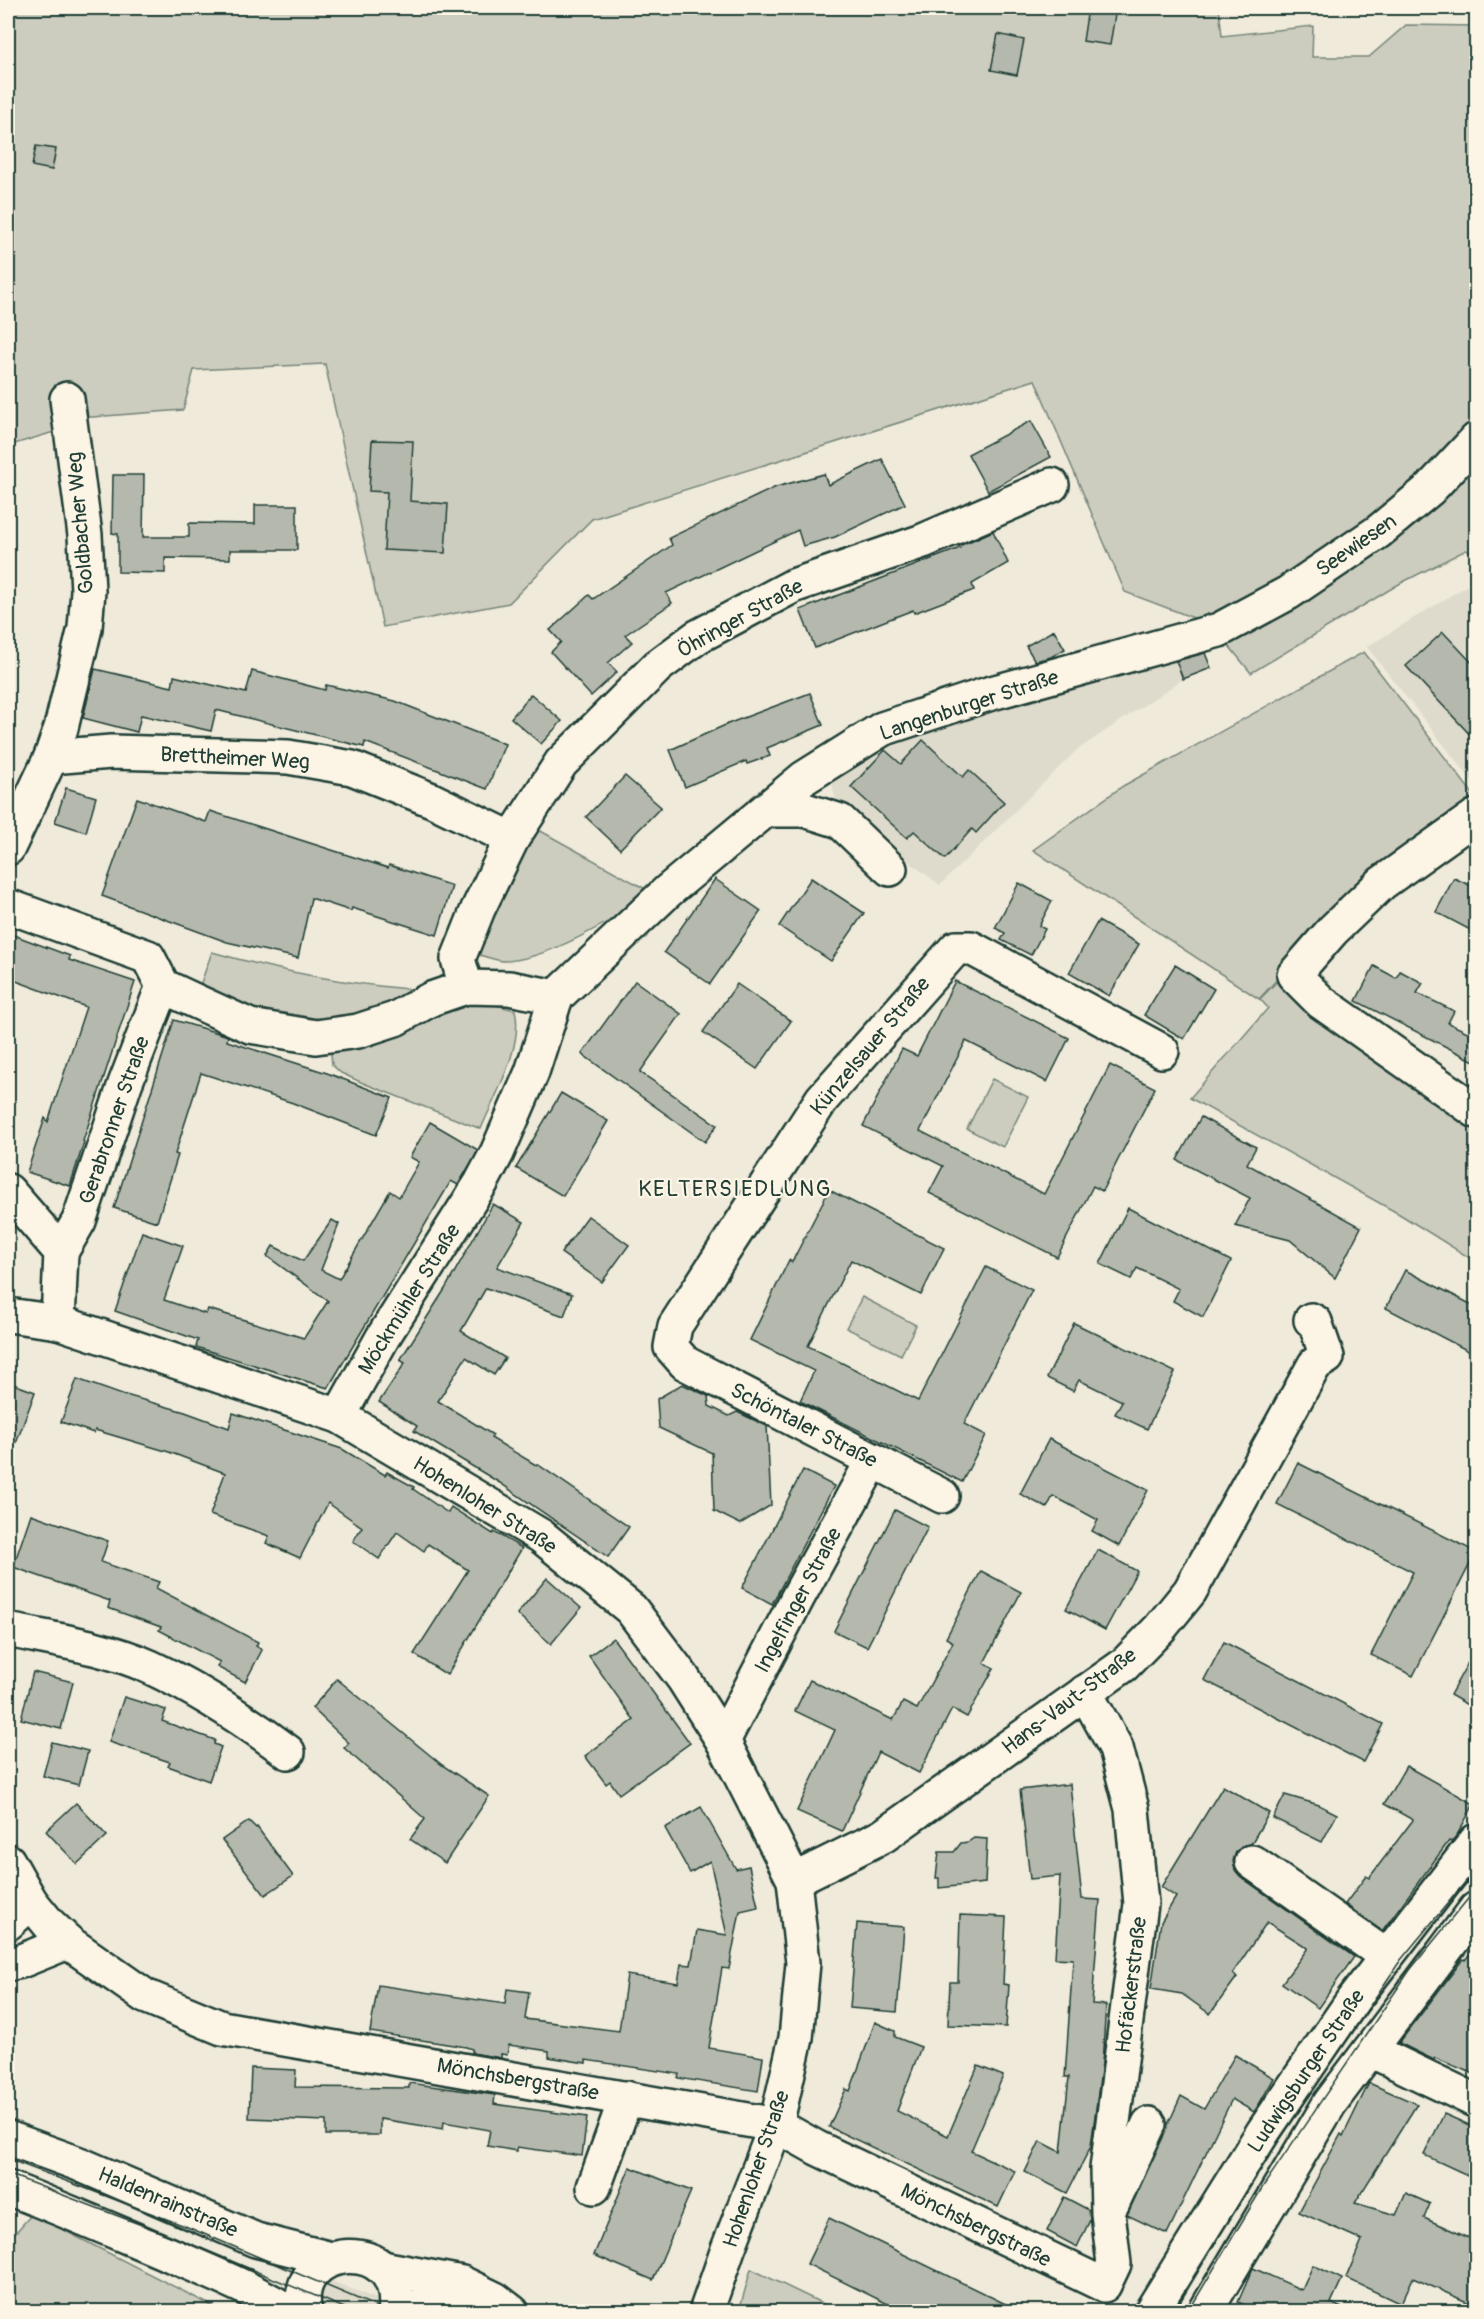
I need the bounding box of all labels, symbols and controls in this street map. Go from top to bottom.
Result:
street label: Goldbacher Weg [61,451,100,595]
street label: Seewiesen [1311,508,1402,583]
street label: Öhringer Straße [673,572,808,664]
street label: Langenburger Straße [876,664,1063,747]
street label: Brettheimer Weg [160,741,310,776]
street label: Künzelsauer Straße [804,971,937,1121]
street label: Gerabronner Straße [73,1032,156,1208]
district label: KELTERSIEDLUNG [638,1175,832,1203]
street label: Möckmühler Straße [352,1218,467,1380]
street label: Schöntaler Straße [726,1377,882,1474]
street label: Hohenloher Straße [408,1450,562,1561]
street label: Ingelfinger Straße [749,1522,848,1677]
street label: Hans-Vaut-Straße [997,1642,1143,1761]
street label: Hofäckerstraße [1110,1915,1153,2055]
street label: Ludwigsburger Straße [1242,1984,1372,2158]
street label: Mönchsbergstraße [435,2052,602,2107]
street label: Hohenloher Straße [717,2086,796,2251]
street label: Haldenrainstraße [94,2161,242,2244]
street label: Mönchsbergstraße [896,2177,1056,2274]

